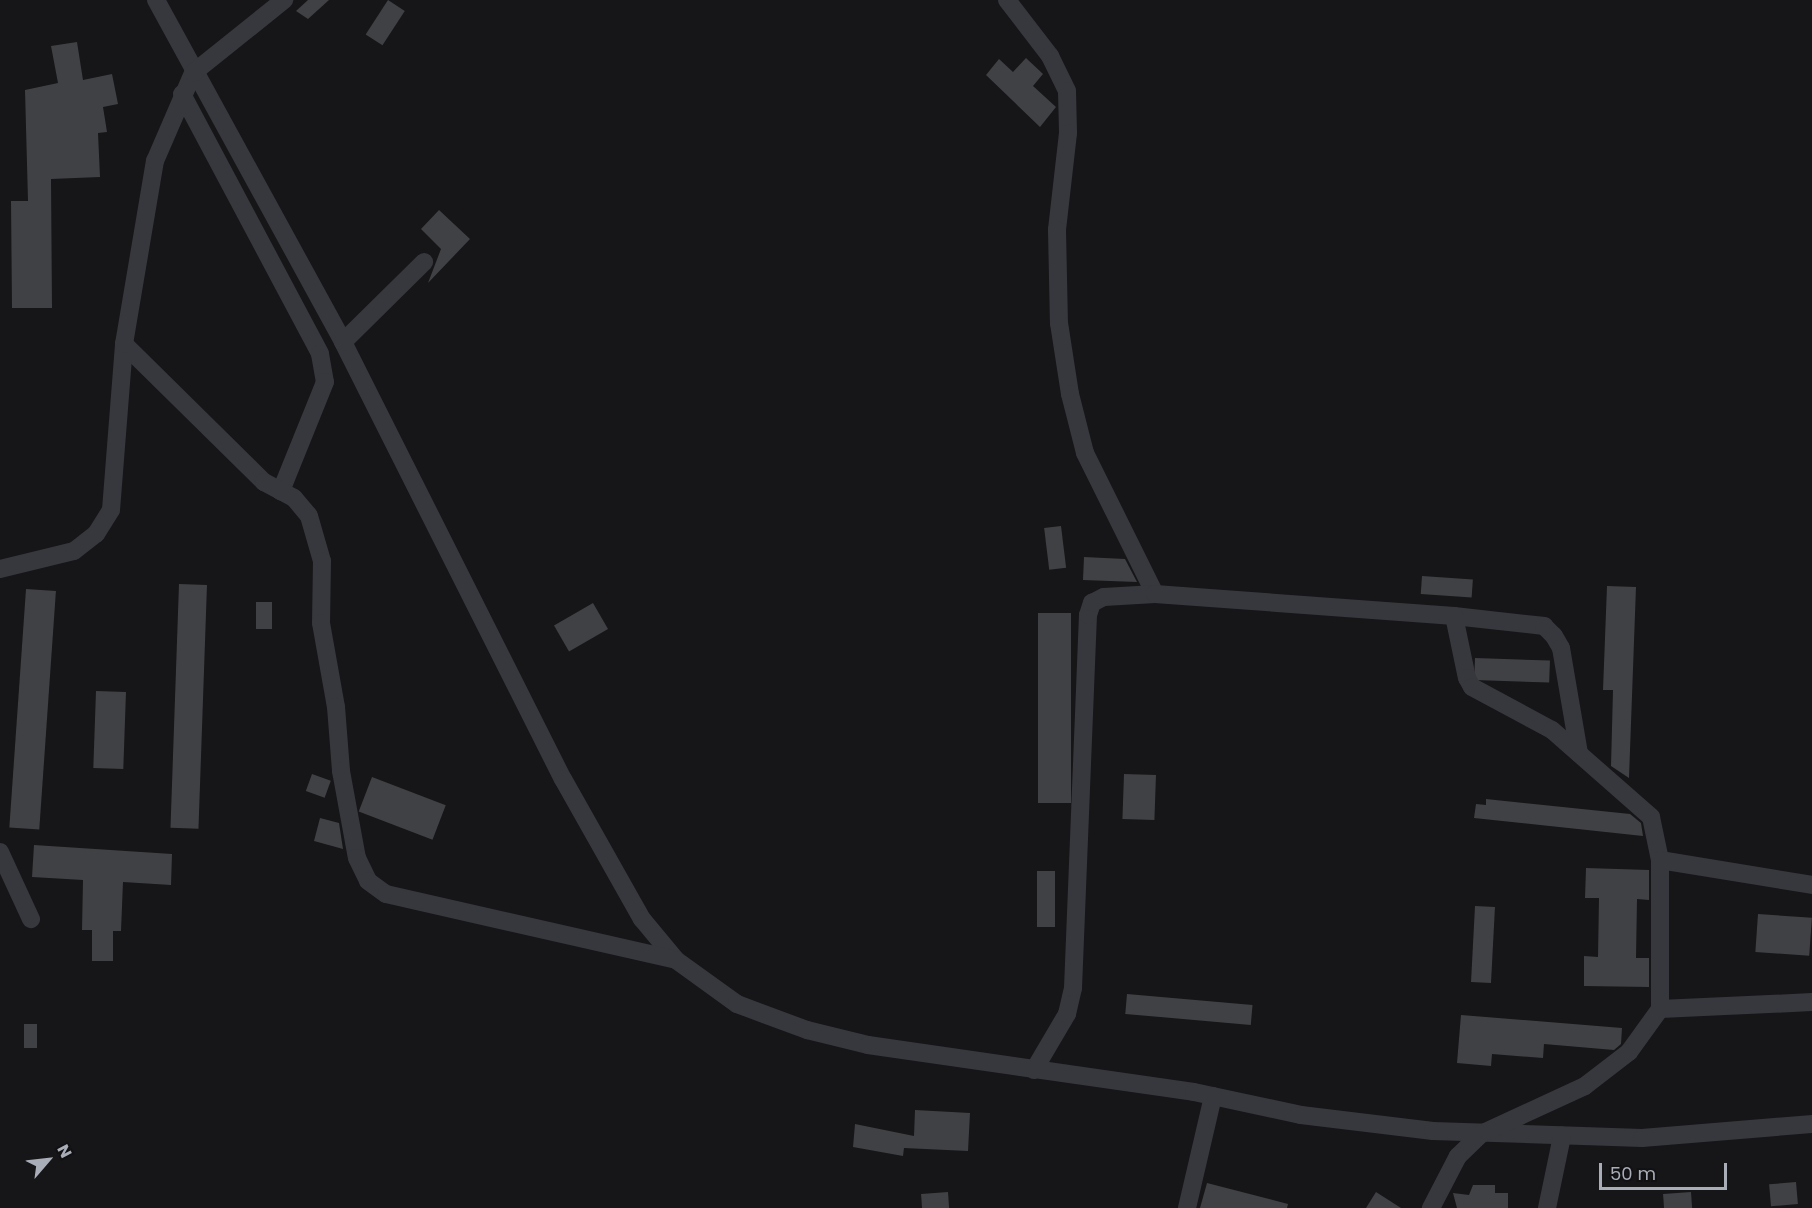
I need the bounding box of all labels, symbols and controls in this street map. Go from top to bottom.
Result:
north arrow [18,1130,78,1190]
text: N [51,1141,77,1162]
scale bar [1602,1151,1730,1189]
text: 50 m [1610,1161,1656,1186]

